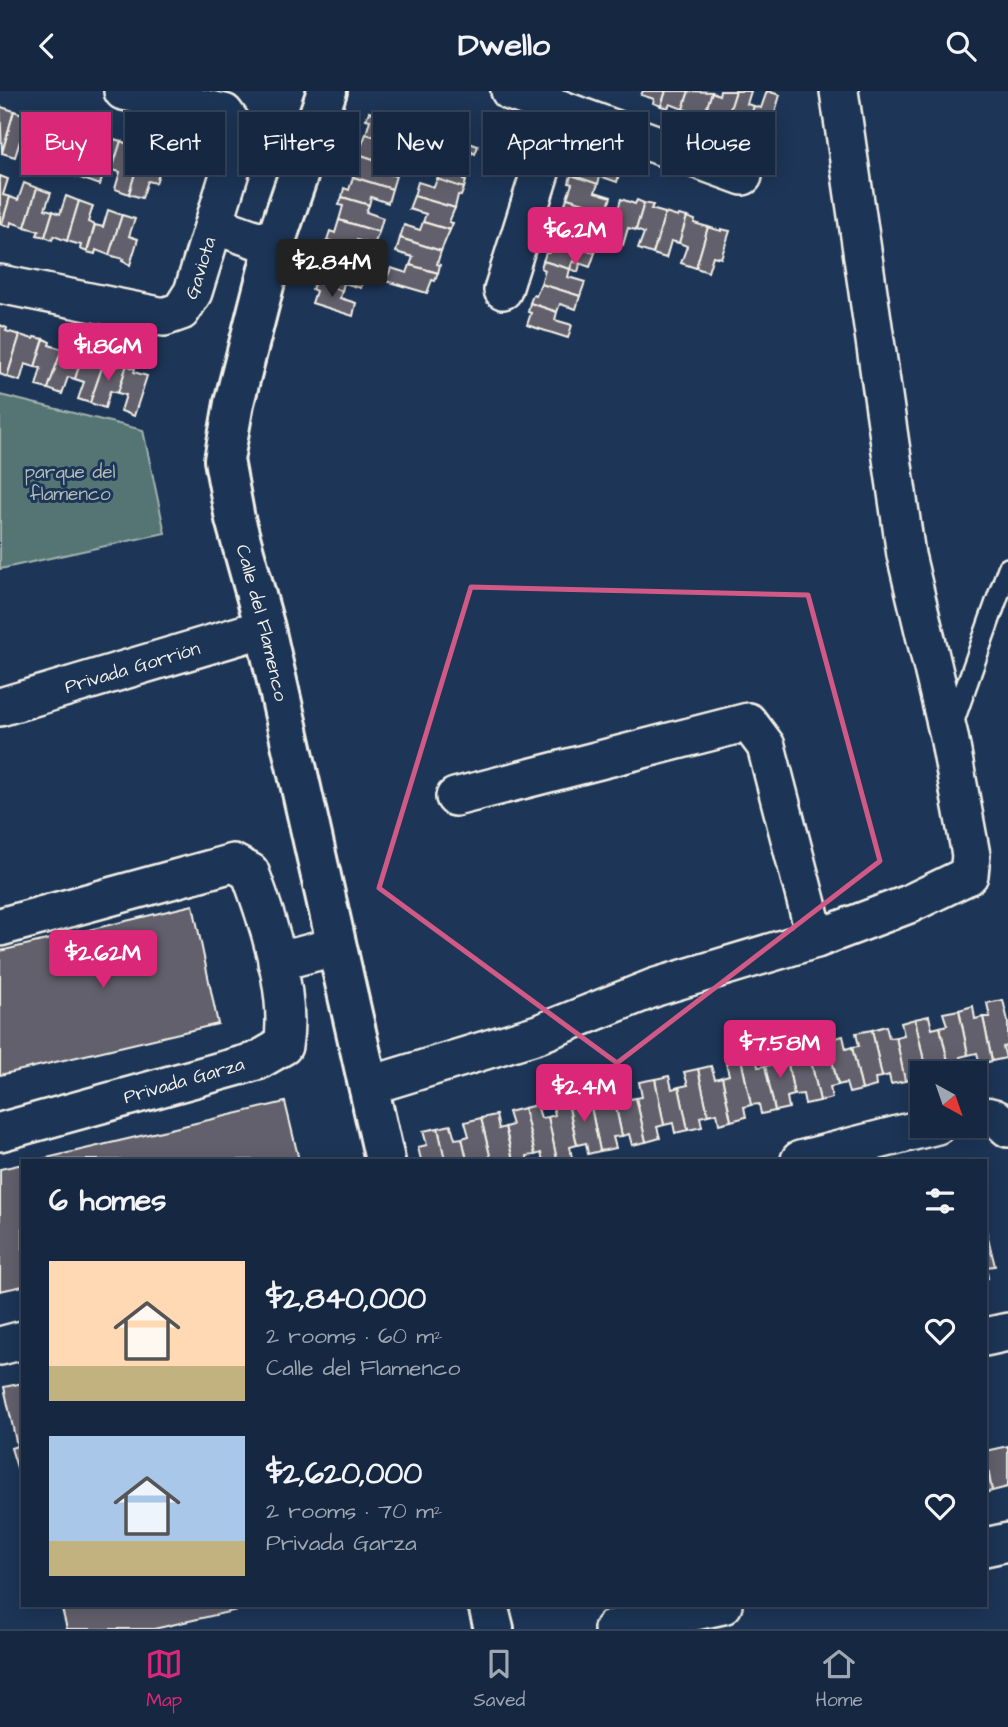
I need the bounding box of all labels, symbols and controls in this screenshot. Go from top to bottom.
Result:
text: Dwello [458,23,550,68]
icon: back [28,27,66,65]
icon: search [942,27,980,65]
chip: Buy [21,112,111,175]
chip: Rent [125,112,225,175]
chip: Filters [239,112,359,175]
chip: New [373,112,469,175]
chip: Apartment [483,112,648,175]
chip: House [662,112,775,175]
pin: $6.2M [526,207,624,267]
text: $6.2M [544,214,606,246]
street label: Gaviota [178,233,223,305]
pin: $2.84M [275,239,389,299]
text: $2.84M [293,246,371,278]
pin: $1.86M [51,323,165,383]
text: $1.86M [74,330,142,362]
park label: parque del flamenco [24,459,116,508]
street label: Calle del Flamenco [229,541,295,704]
street label: Privada Gorrión [61,635,203,701]
pin: $2.62M [46,930,160,990]
text: $2.62M [65,937,141,969]
pin: $7.58M [723,1021,837,1080]
text: $7.58M [740,1027,820,1059]
street label: Privada Garza [120,1051,248,1111]
north arrow [910,1061,987,1137]
map controls [910,1061,987,1138]
pin: $2.4M [535,1065,633,1124]
text: $2.4M [552,1071,616,1103]
text: 6 homes [49,1180,166,1222]
icon: filters [921,1182,959,1220]
text: $2,840,000 [266,1278,426,1320]
icon: home [105,1289,189,1373]
icon: heart [921,1312,959,1350]
text: 2 rooms · 60 m² [266,1320,443,1352]
text: Calle del Flamenco [266,1352,461,1384]
text: $2,620,000 [266,1453,422,1495]
icon: home [105,1464,189,1548]
icon: heart [921,1487,959,1525]
text: 2 rooms · 70 m² [266,1495,442,1527]
text: Privada Garza [266,1527,417,1559]
tab: Map [145,1645,183,1714]
tab: Saved [473,1645,525,1714]
tab: Home [816,1645,863,1714]

